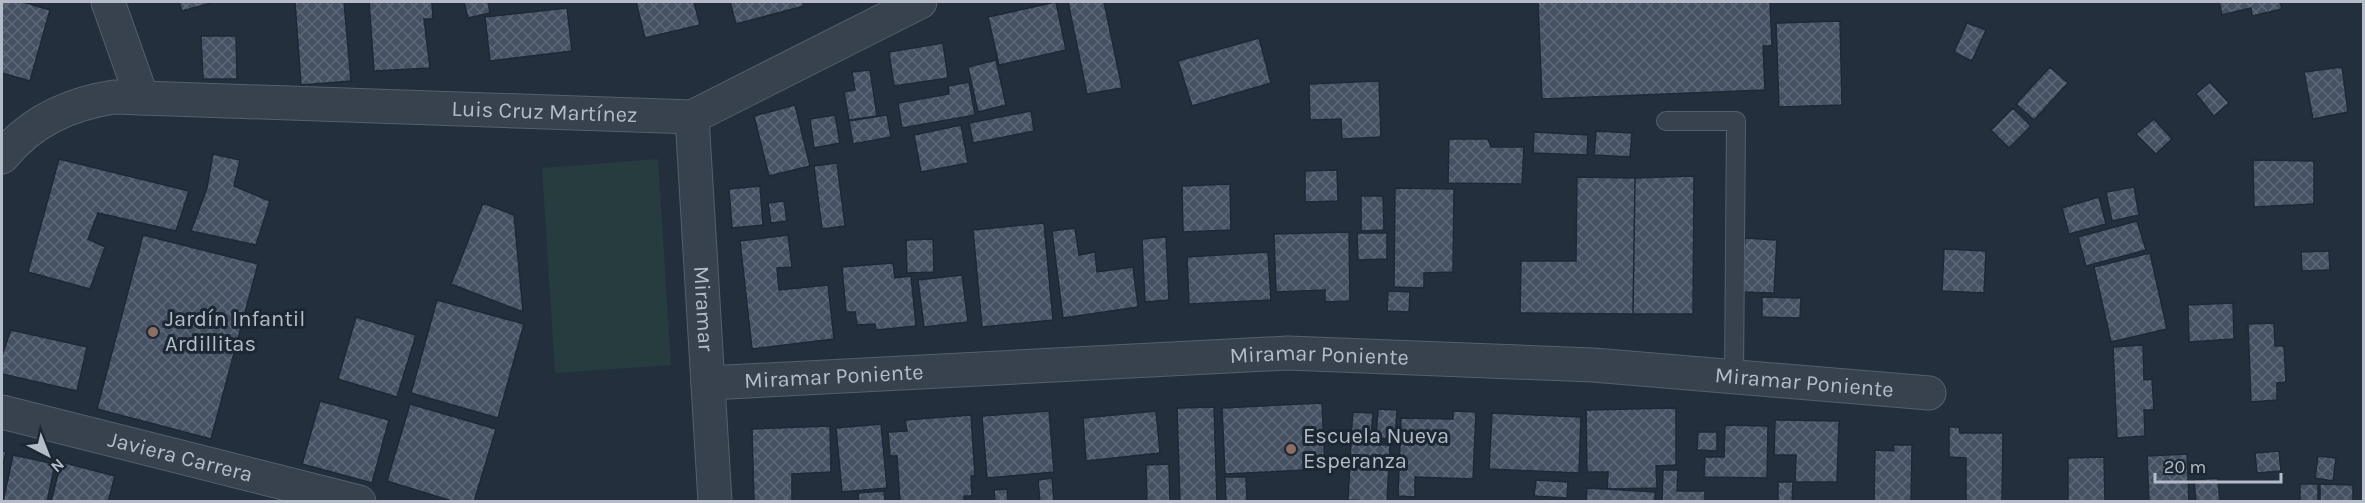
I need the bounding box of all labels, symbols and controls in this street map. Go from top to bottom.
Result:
street label: Luis Cruz Martínez [451,96,638,128]
street label: Miramar [688,265,719,352]
place label: Jardín Infantil Ardillitas [165,306,305,357]
marker: Jardín Infantil Ardillitas [146,325,160,339]
street label: Miramar Poniente [1229,340,1409,371]
street label: Miramar Poniente [744,359,924,394]
street label: Miramar Poniente [1714,362,1895,403]
place label: Escuela Nueva Esperanza [1303,423,1449,474]
north arrow [18,425,78,485]
street label: Javiera Carrera [105,426,255,488]
marker: Escuela Nueva Esperanza [1284,442,1298,456]
scale bar [2155,446,2281,484]
text: N [47,455,68,477]
text: 20 m [2164,456,2206,478]

